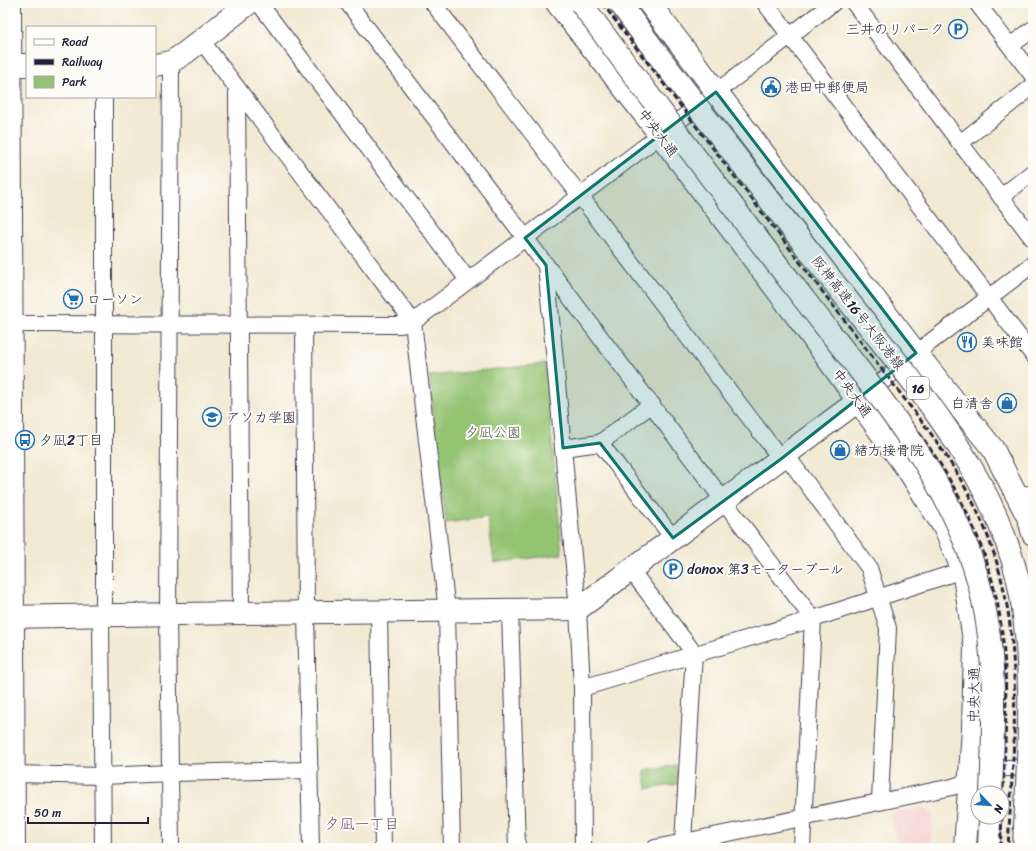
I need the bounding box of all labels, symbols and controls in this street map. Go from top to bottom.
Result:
place label: 三井のリパーク [846,17,944,42]
parking icon: 三井のリパーク [947,18,969,40]
legend [26,26,156,98]
text: Road [62,31,89,53]
text: Railway [62,51,103,73]
text: Park [62,71,87,93]
place label: 港田中郵便局 [785,75,869,100]
public building icon: 港田中郵便局 [760,76,782,98]
street label: 中央大通 [631,103,685,163]
street label: 阪神高速16号大阪港線 [805,250,911,376]
place label: ローソン [87,287,143,312]
supermarket icon: ローソン [62,288,84,310]
place label: 美味館 [981,330,1023,355]
restaurant icon: 美味館 [956,331,978,353]
street label: 中央大通 [825,363,879,423]
road number: 16 [907,377,929,399]
place label: 白清舎 [951,391,993,416]
shop icon: 白清舎 [996,392,1018,414]
place label: アソカ学園 [226,405,296,430]
school or university icon: アソカ学園 [201,406,223,428]
park label: 夕凪公園 [465,420,521,445]
place label: 夕凪2丁目 [39,428,103,453]
bus stop icon: 夕凪2丁目 [14,429,36,451]
place label: 緒方接骨院 [854,438,924,463]
shop icon: 緒方接骨院 [829,439,851,461]
place label: donox 第3モータープール [687,557,844,582]
parking icon: donox 第3モータープール [662,558,684,580]
street label: 中央大通 [961,667,987,723]
north arrow [970,785,1010,825]
scale bar [28,799,148,825]
text: N [988,801,1009,817]
text: 50 m [34,802,61,824]
district label: 夕凪一丁目 [324,811,400,837]

